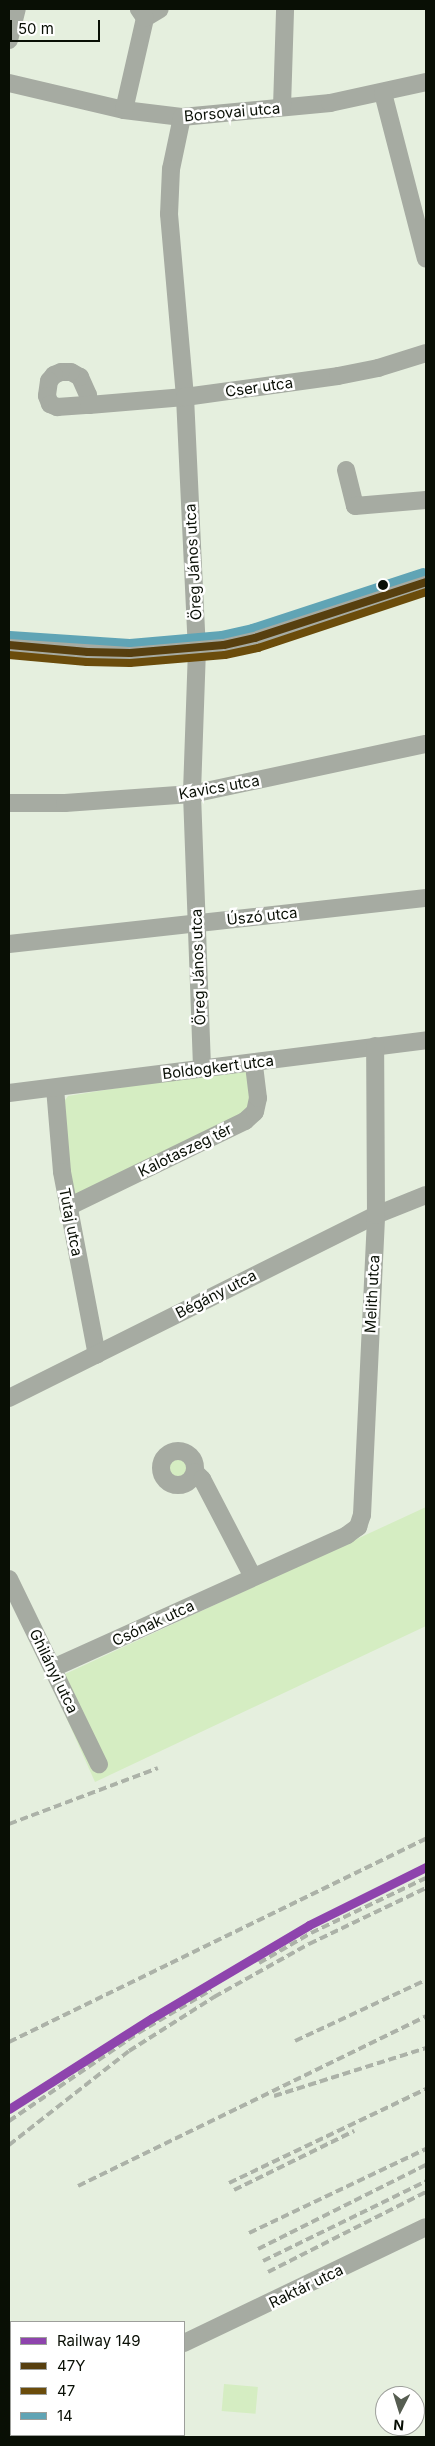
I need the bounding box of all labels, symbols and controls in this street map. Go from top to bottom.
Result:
scale bar [12,10,102,42]
text: 50 m [18,19,54,38]
street label: Borsovai utca [183,99,281,125]
street label: Cser utca [224,373,294,401]
street label: Öreg János utca [181,503,205,621]
unlabelled marker [378,580,388,590]
street label: Kavics utca [177,771,261,803]
street label: Úszó utca [226,903,298,929]
street label: Öreg János utca [187,908,209,1026]
street label: Boldogkert utca [161,1051,275,1083]
street label: Kalotaszeg tér [135,1120,235,1180]
street label: Tutaj utca [56,1186,86,1258]
street label: Melith utca [361,1254,383,1334]
street label: Bégány utca [173,1266,259,1322]
street label: Csónak utca [109,1596,197,1650]
street label: Ghilányi utca [26,1626,82,1716]
street label: Raktár utca [266,2260,346,2312]
legend [10,2321,185,2436]
text: Railway 149 [57,2331,141,2350]
text: 47Y [57,2356,85,2375]
text: 47 [57,2381,75,2400]
north arrow [375,2386,425,2436]
text: 14 [57,2406,73,2425]
text: N [393,2417,405,2434]

